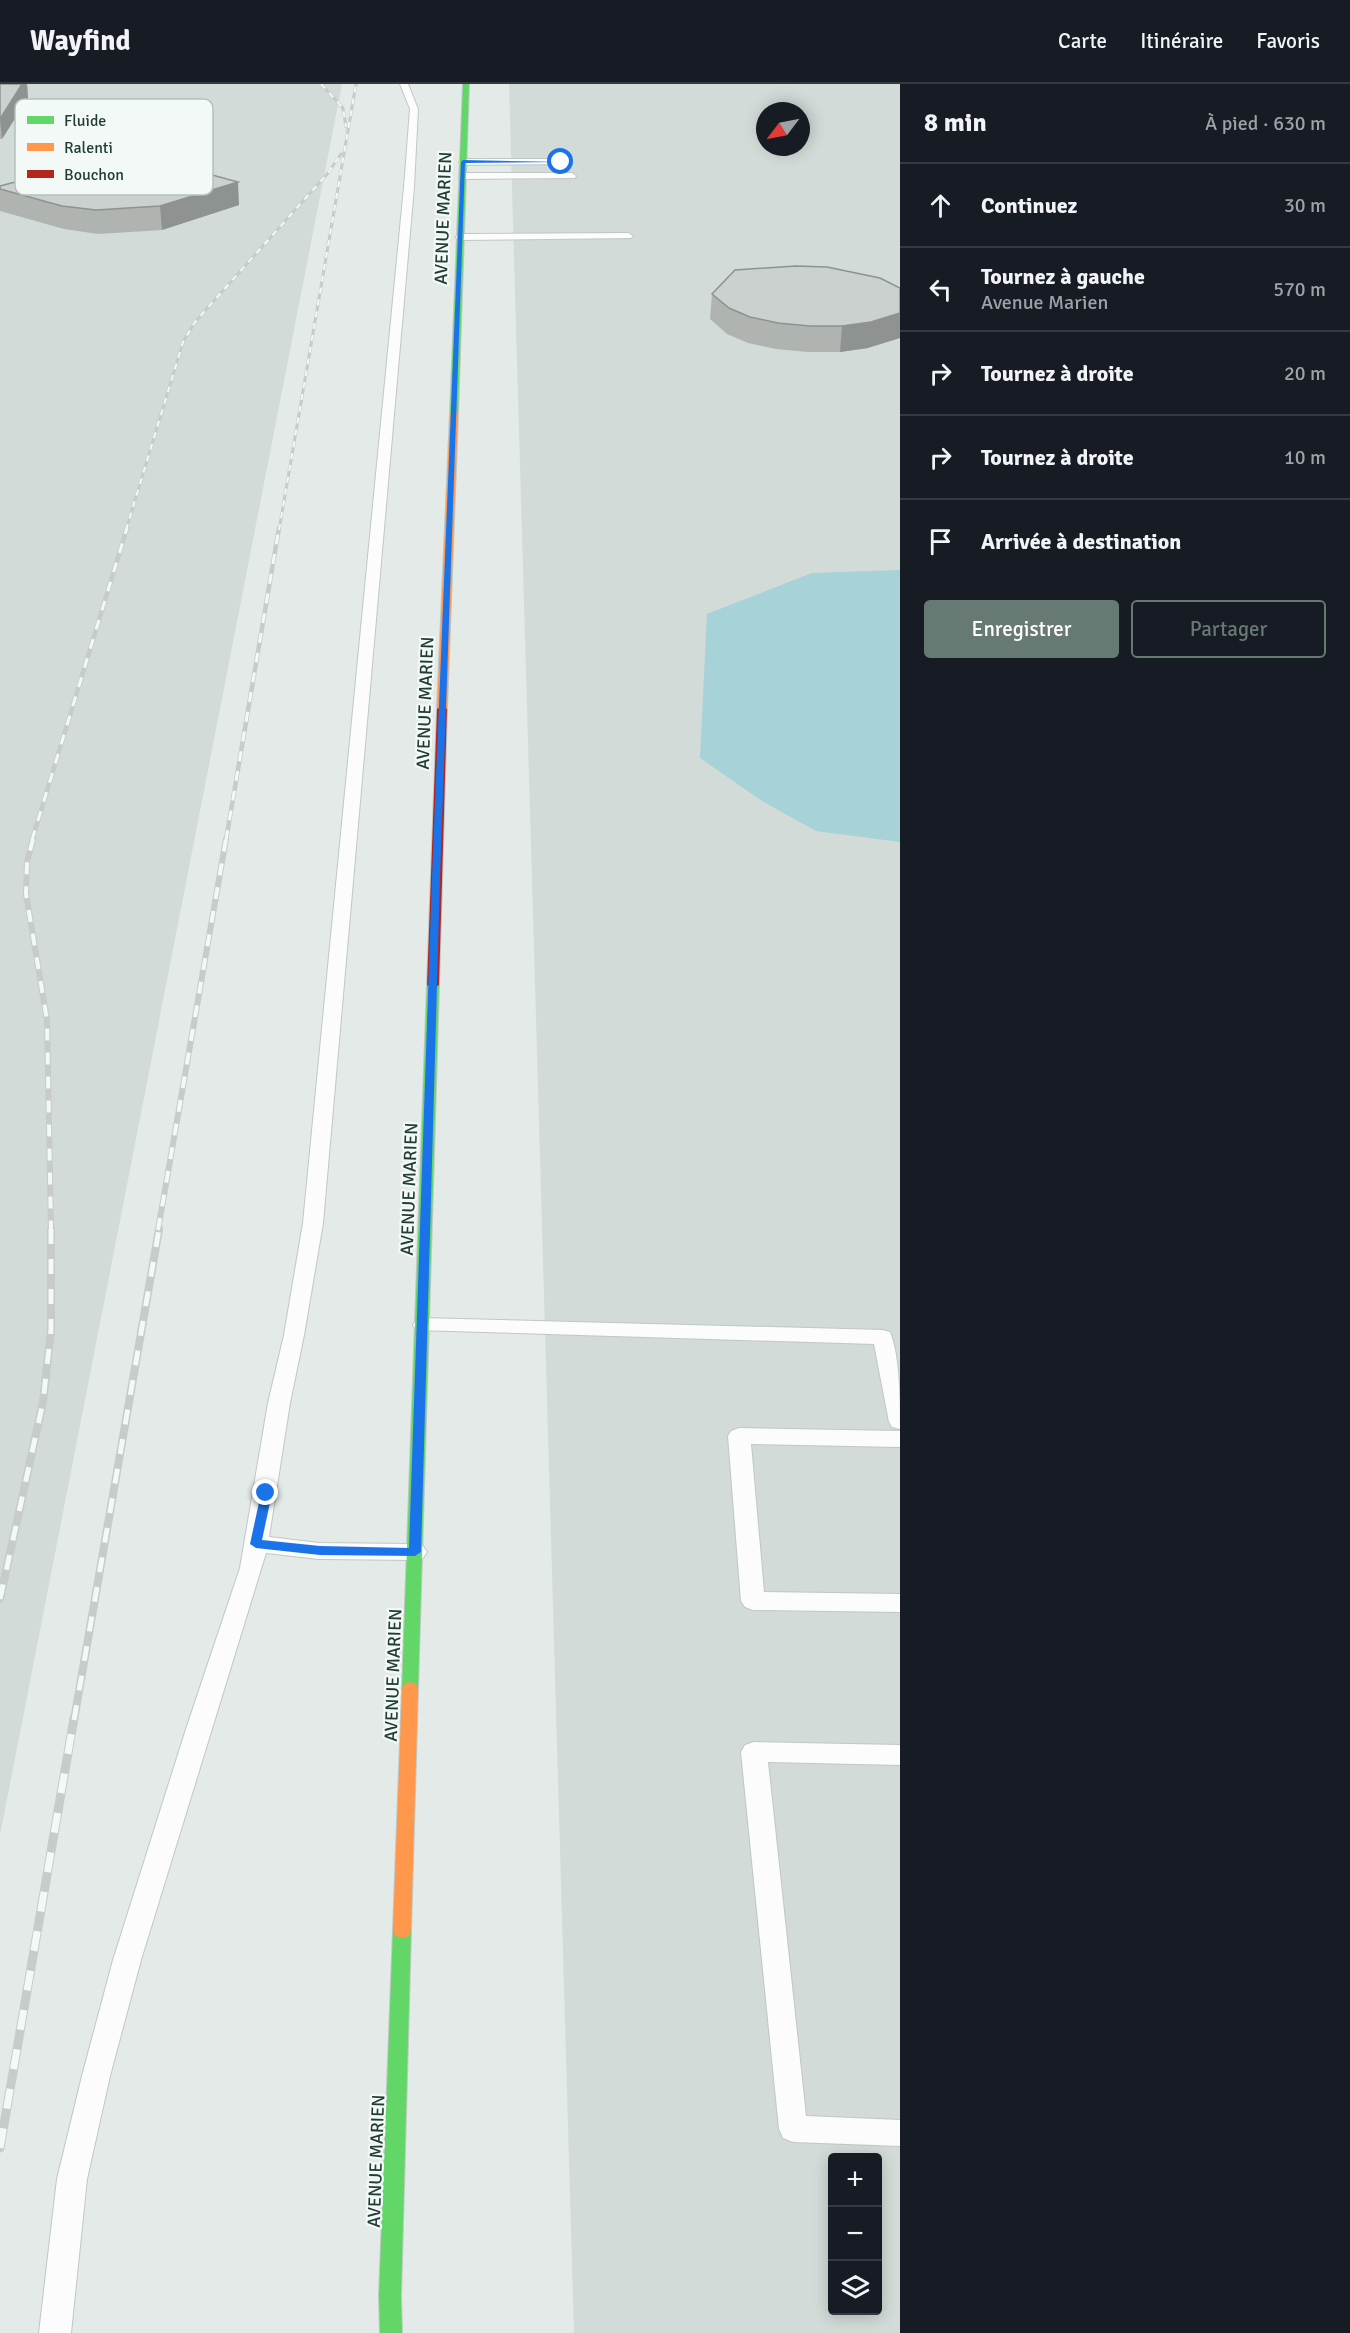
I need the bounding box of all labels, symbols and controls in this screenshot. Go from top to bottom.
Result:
text: Wayfind [30,24,131,58]
text: Carte [1058,28,1107,54]
text: Itinéraire [1140,28,1223,54]
text: Favoris [1256,28,1320,54]
legend [15,99,213,195]
north arrow [756,102,810,156]
text: 8 min [924,107,987,139]
text: Fluide [64,111,106,131]
text: À pied · 630 m [1205,111,1326,136]
text: Ralenti [64,138,113,158]
route start [547,148,573,174]
street label: AVENUE MARIEN [430,151,456,285]
text: Bouchon [64,165,124,185]
icon: ahead [924,189,957,222]
text: Continuez [981,192,1077,219]
text: 30 m [1284,193,1326,218]
text: Tournez à gauche [981,263,1145,290]
icon: left [924,273,957,306]
text: 570 m [1273,277,1326,302]
text: Avenue Marien [981,290,1108,315]
icon: right [924,357,957,390]
text: Tournez à droite [981,360,1134,387]
text: 20 m [1284,361,1326,386]
icon: right [924,441,957,474]
text: Tournez à droite [981,444,1134,471]
text: 10 m [1284,445,1326,470]
icon: arrive [924,525,957,558]
text: Arrivée à destination [981,528,1181,555]
button: Enregistrer [924,600,1119,658]
button: Partager [1131,600,1326,658]
street label: AVENUE MARIEN [412,636,438,770]
street label: AVENUE MARIEN [396,1122,422,1256]
route end [252,1479,278,1505]
street label: AVENUE MARIEN [380,1608,406,1742]
street label: AVENUE MARIEN [363,2094,389,2228]
map controls [828,2153,882,2315]
button: + [828,2153,882,2207]
button: − [828,2207,882,2261]
button: layers [828,2261,882,2315]

